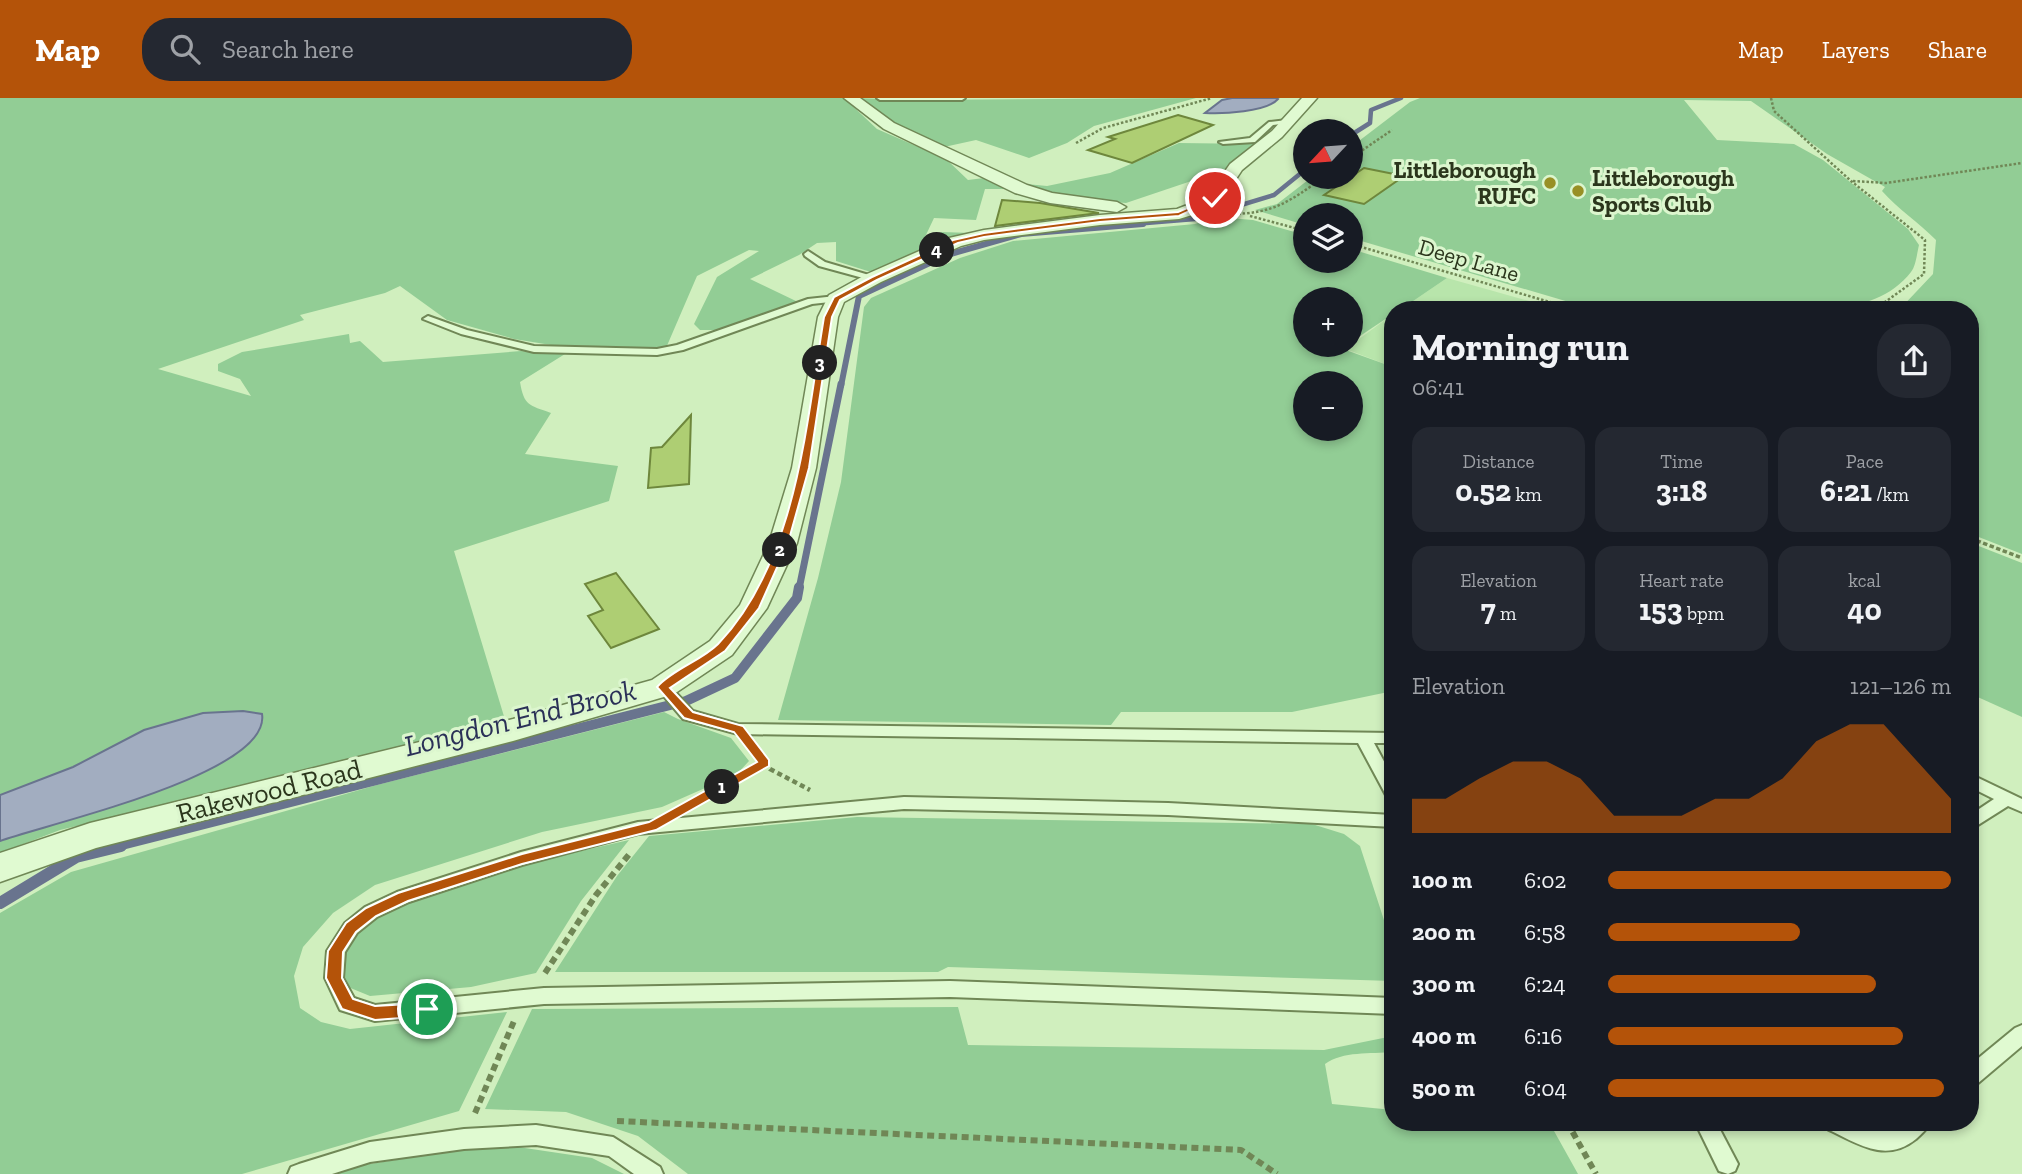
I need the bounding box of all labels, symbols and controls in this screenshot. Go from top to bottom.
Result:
search box [142,18,632,81]
text: Map [35,30,100,69]
icon: search [166,30,204,68]
text: Search here [222,33,354,65]
text: Map [1738,35,1784,64]
text: Layers [1822,35,1890,64]
text: Share [1928,35,1987,64]
north arrow [1293,119,1363,189]
map controls [1293,119,1363,441]
place label: Littleborough RUFC [1394,156,1537,210]
place label: Littleborough Sports Club [1592,164,1735,218]
pin [1185,168,1245,228]
marker: Littleborough RUFC [1542,175,1558,191]
icon: check [1196,179,1234,217]
marker: Littleborough Sports Club [1570,183,1586,199]
button: layers [1293,203,1363,273]
pin: 4 [920,232,954,268]
street label: Deep Lane [1415,232,1523,288]
text: 4 [931,238,942,261]
button: + [1293,287,1363,357]
text: Morning run [1412,324,1629,370]
button: share [1877,324,1951,398]
pin: 3 [802,345,838,380]
text: 3 [814,351,825,374]
button: − [1293,371,1363,441]
text: 06:41 [1412,373,1464,401]
text: Distance [1463,450,1534,473]
text: Time [1660,450,1703,473]
text: Pace [1846,450,1883,473]
text: 0.52 [1455,473,1511,509]
text: 3:18 [1656,473,1707,509]
text: 6:21 [1820,473,1872,509]
text: km [1511,483,1542,506]
text: /km [1872,483,1909,506]
pin: 2 [762,532,798,568]
text: 2 [774,538,785,561]
text: Elevation [1460,569,1537,592]
text: Heart rate [1639,569,1724,592]
text: kcal [1848,569,1881,592]
text: 7 [1481,592,1496,628]
text: 153 [1639,592,1683,628]
text: 40 [1847,592,1882,628]
text: m [1496,602,1516,625]
text: bpm [1683,602,1724,625]
water label: Longdon End Brook [400,672,640,764]
text: Elevation [1412,672,1505,700]
text: 121–126 m [1850,672,1951,700]
street label: Rakewood Road [173,752,365,830]
pin: 1 [704,770,740,804]
text: 1 [718,775,725,798]
text: 100 m [1412,866,1472,894]
text: 6:02 [1524,866,1566,894]
text: 200 m [1412,918,1475,946]
text: 6:58 [1524,918,1566,946]
text: 300 m [1412,970,1475,998]
text: 6:24 [1524,970,1566,998]
pin [397,979,457,1039]
icon: arrive [408,990,446,1028]
text: 400 m [1412,1022,1476,1050]
text: 6:16 [1524,1022,1562,1050]
text: 500 m [1412,1074,1475,1102]
text: 6:04 [1524,1074,1567,1102]

